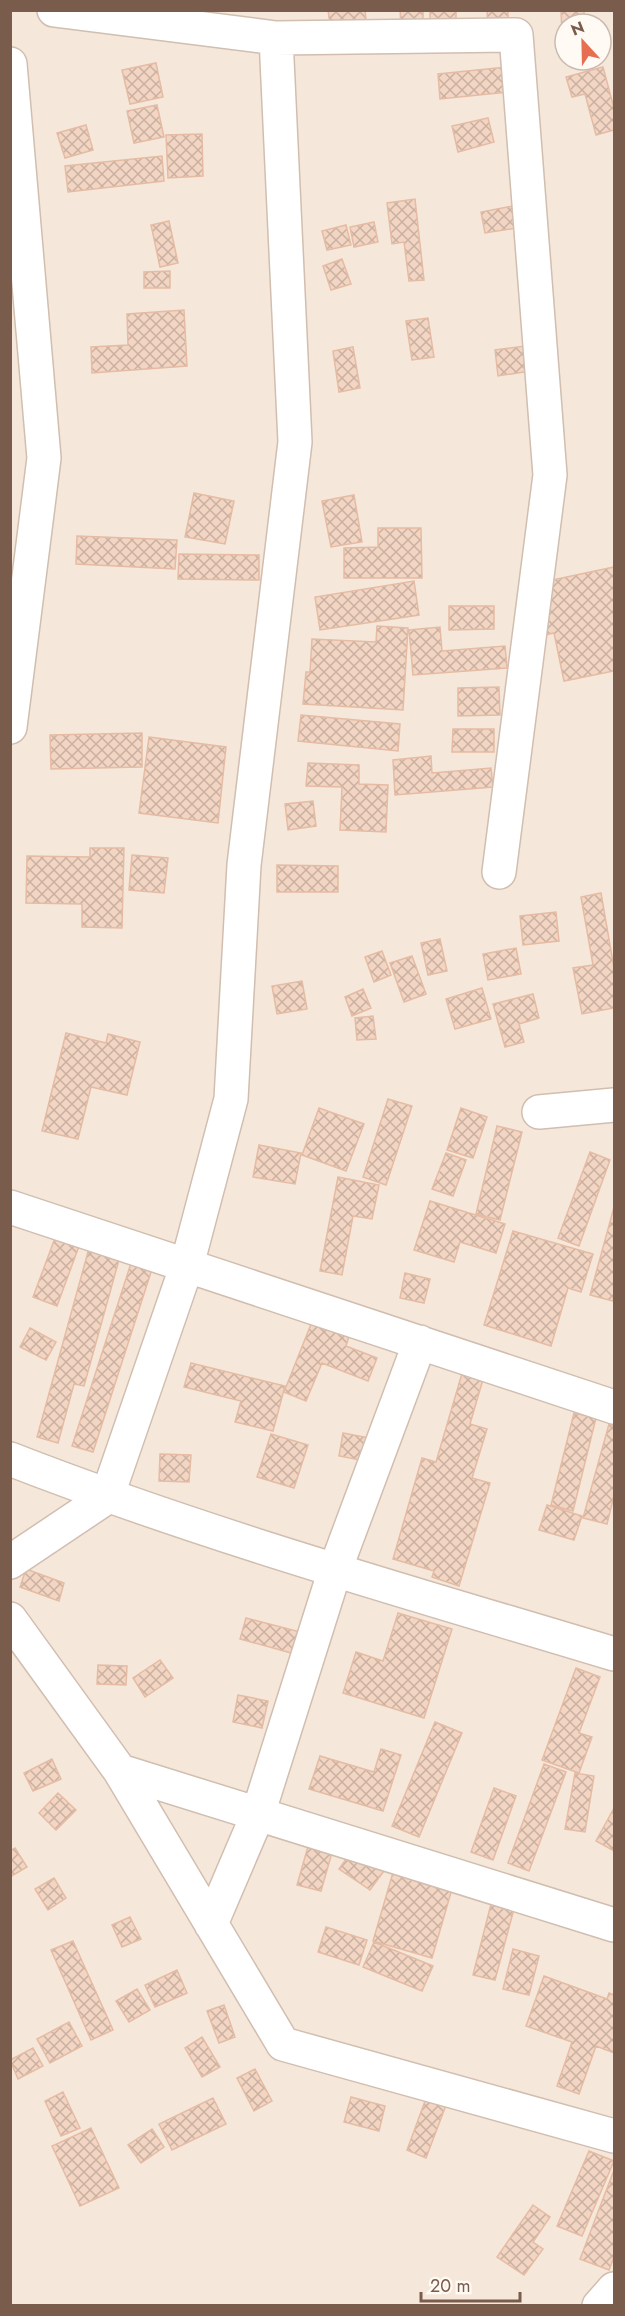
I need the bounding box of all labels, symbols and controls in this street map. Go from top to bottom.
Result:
north arrow [553,12,613,72]
text: N [567,16,588,42]
scale bar [421,2265,520,2303]
text: 20 m [430,2273,470,2299]

